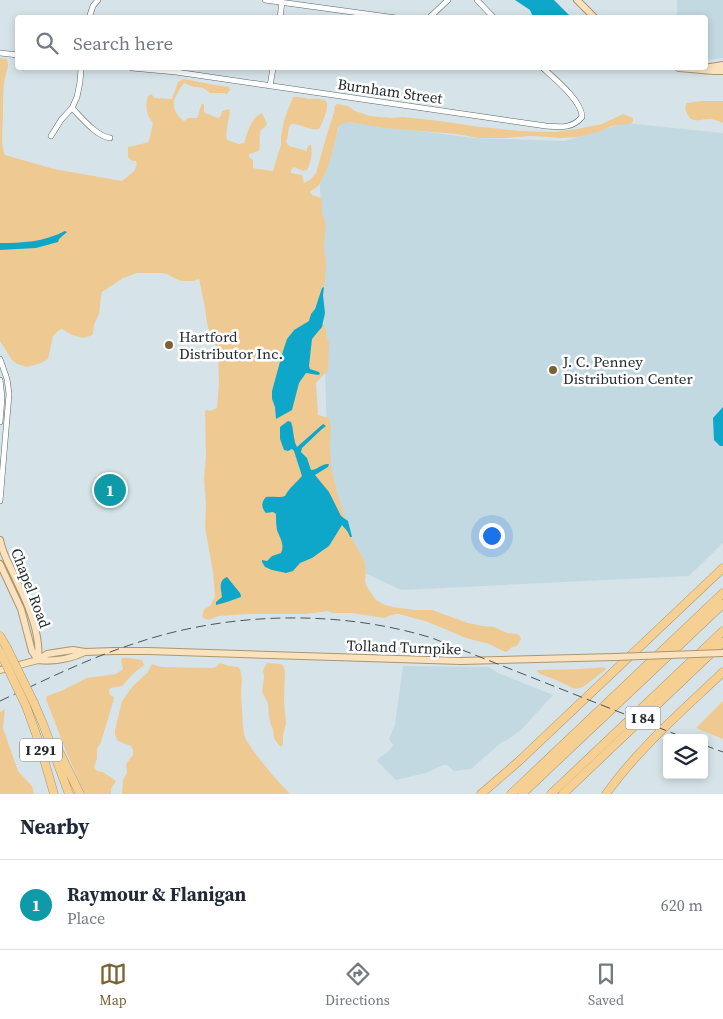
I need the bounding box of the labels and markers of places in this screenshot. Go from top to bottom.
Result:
place label: Hartford Distributor Inc. [179,326,283,364]
marker: Hartford Distributor Inc. [163,339,175,351]
place label: J. C. Penney Distribution Center [562,351,693,389]
marker: J. C. Penney Distribution Center [547,364,559,376]
pin: 1 [94,471,126,509]

